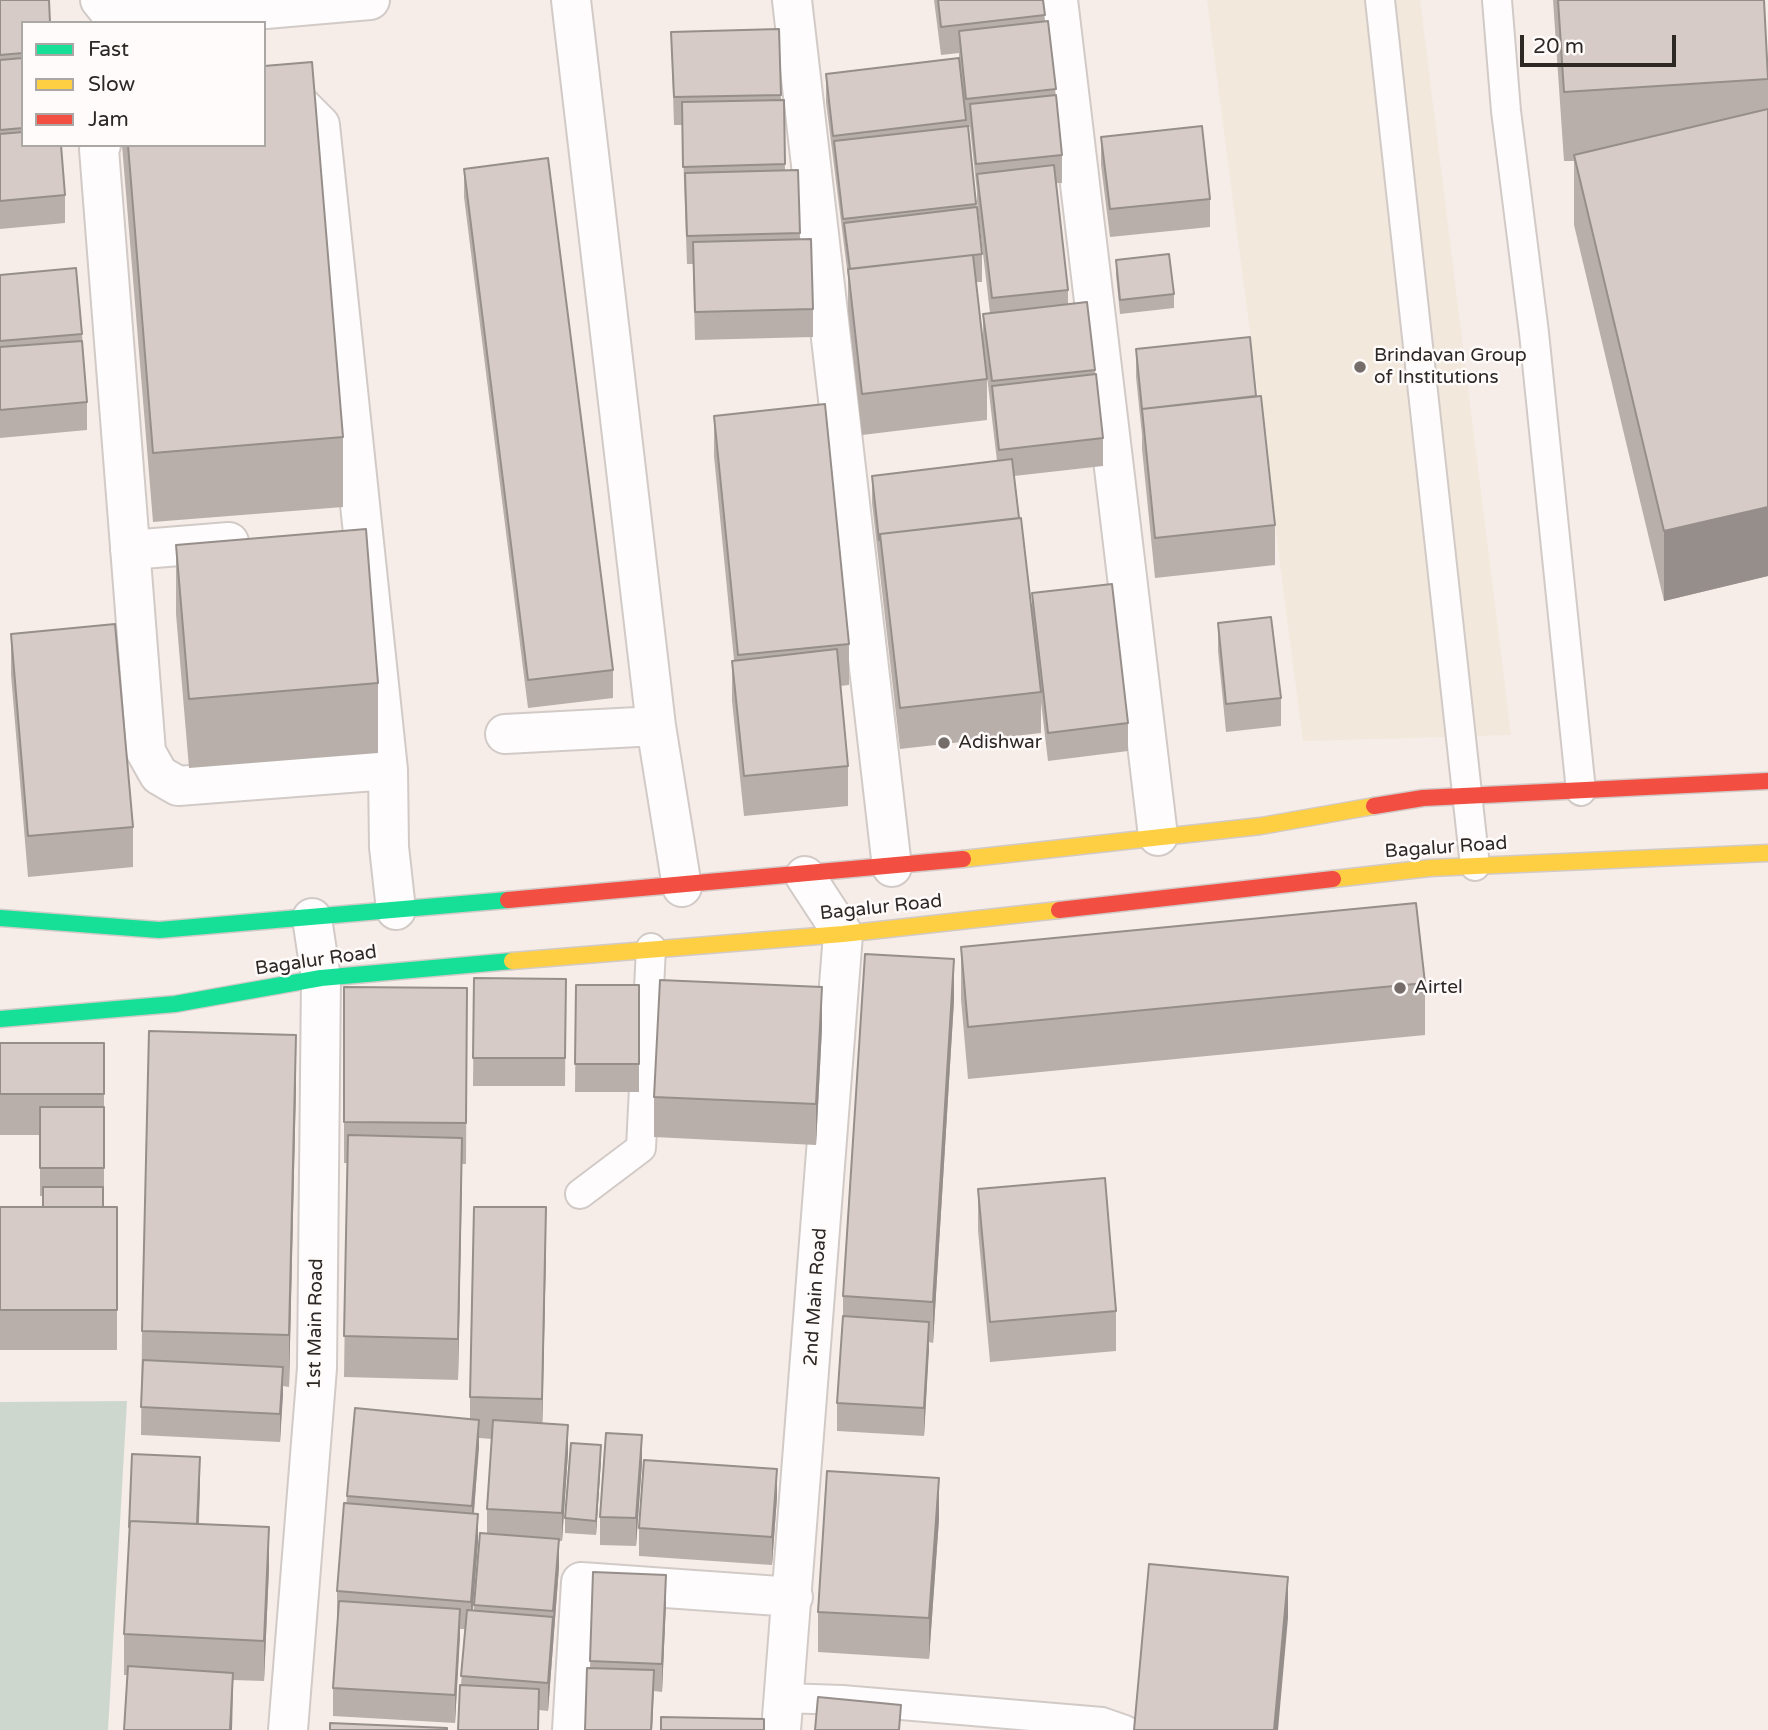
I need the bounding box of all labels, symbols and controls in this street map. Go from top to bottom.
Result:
legend [21,21,266,147]
scale bar [1523,21,1679,65]
text: 20 m [1533,34,1584,59]
text: Fast [88,37,129,62]
text: Slow [88,72,135,97]
text: Jam [88,107,129,132]
place label: Brindavan Group of Institutions [1374,345,1527,389]
marker: Brindavan Group of Institutions [1352,359,1368,375]
place label: Adishwar [958,732,1042,754]
marker: Adishwar [936,735,952,751]
street label: Bagalur Road [1384,832,1508,864]
street label: Bagalur Road [819,890,943,926]
street label: Bagalur Road [254,941,378,981]
place label: Airtel [1414,977,1463,999]
marker: Airtel [1392,980,1408,996]
street label: 2nd Main Road [800,1227,832,1367]
street label: 1st Main Road [303,1258,329,1390]

